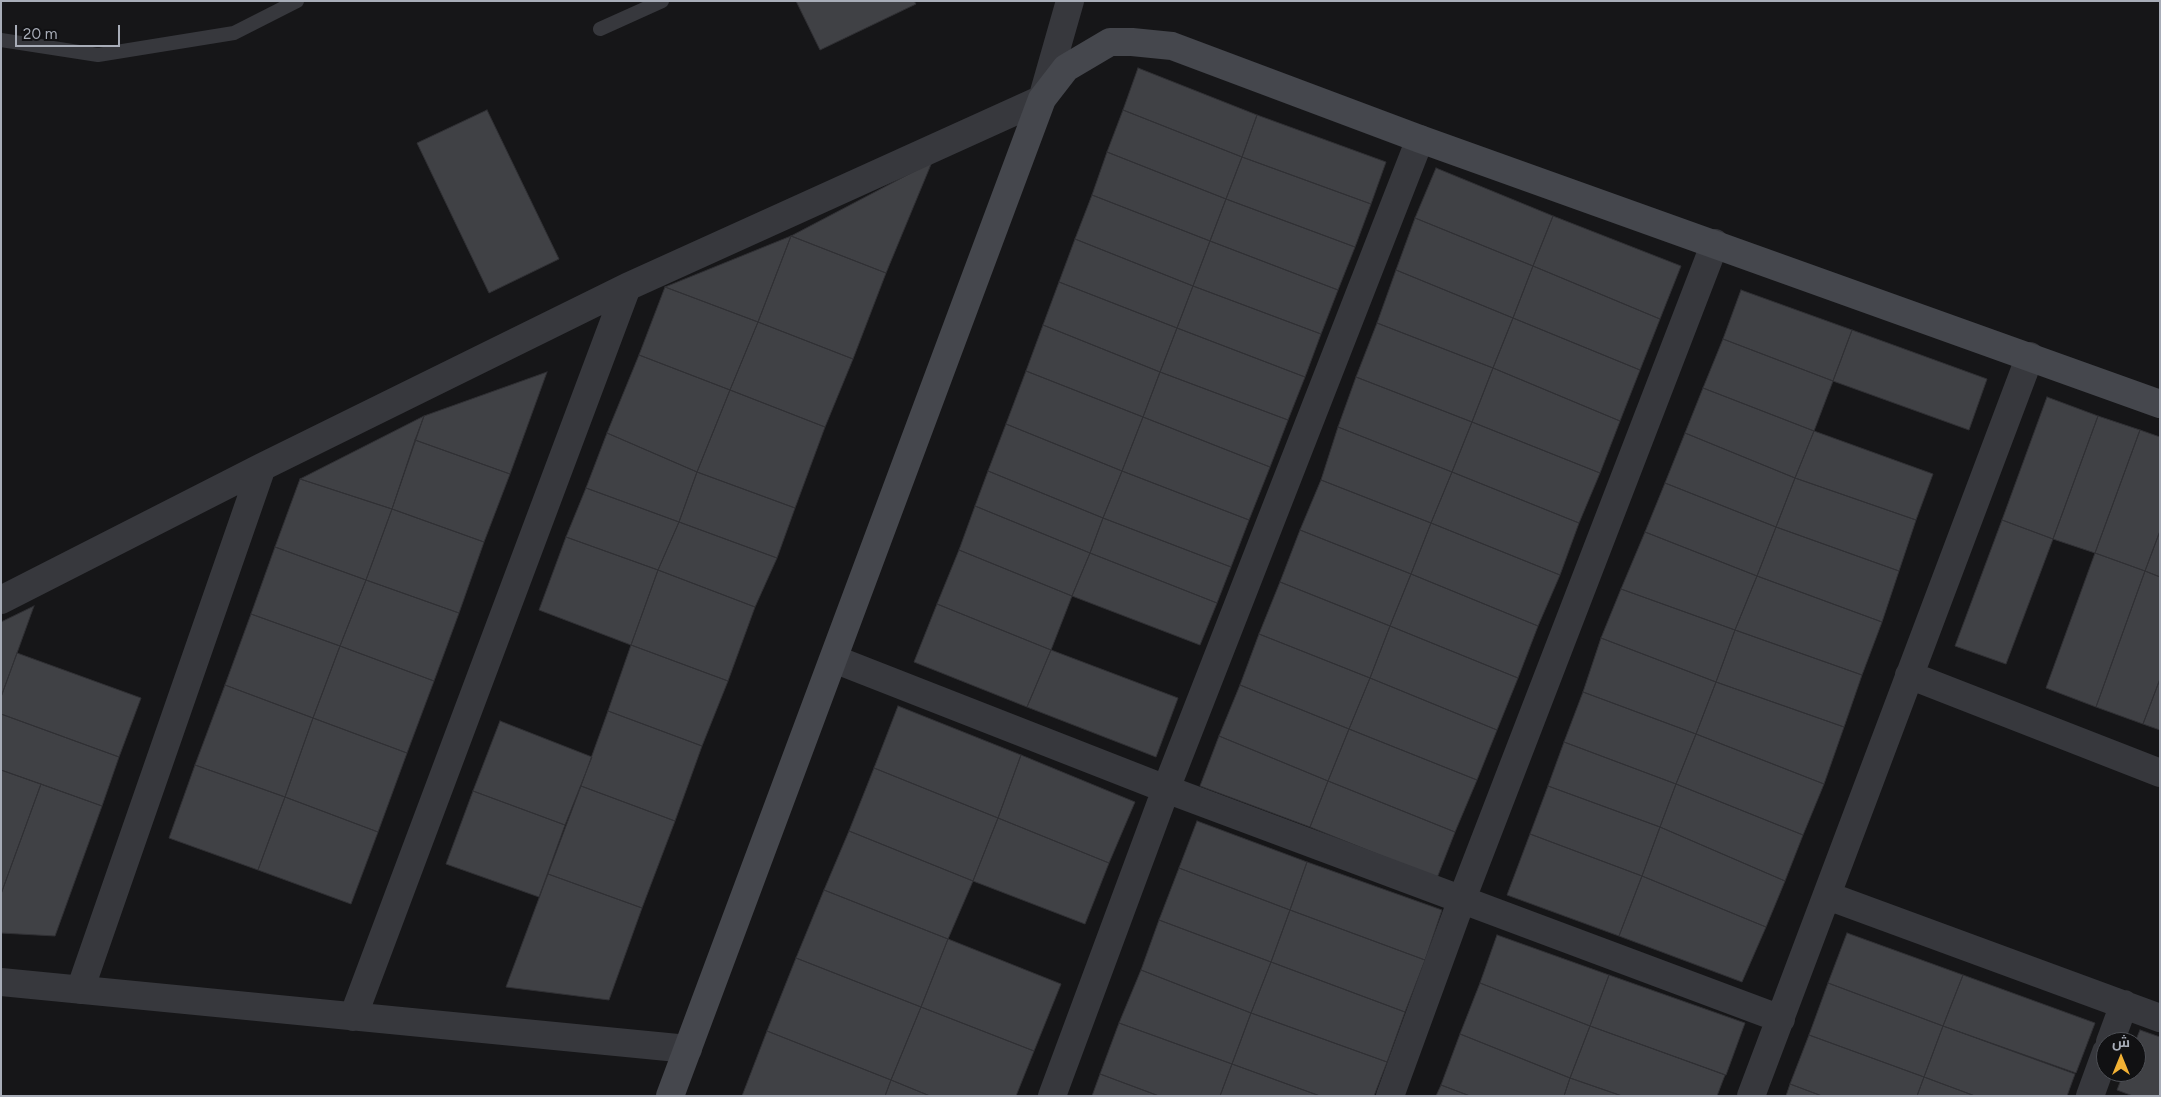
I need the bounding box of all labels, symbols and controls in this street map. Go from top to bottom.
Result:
scale bar [18,15,122,47]
text: 20 m [23,25,57,43]
north arrow [2096,1032,2146,1082]
text: ش [2112,1034,2130,1051]

